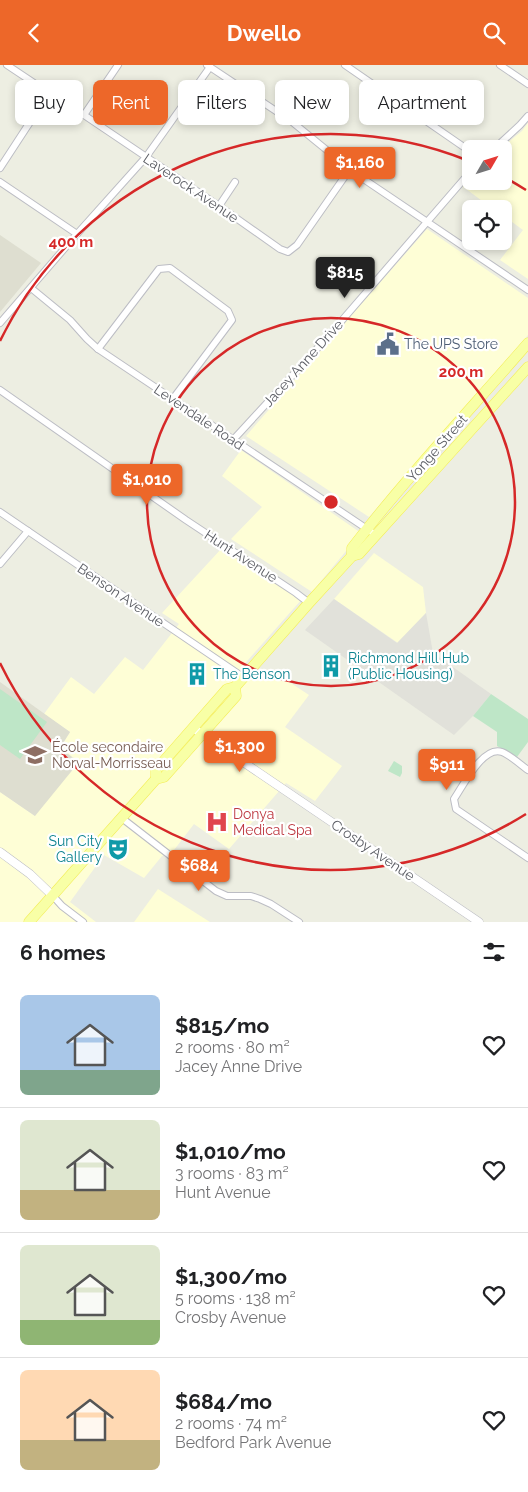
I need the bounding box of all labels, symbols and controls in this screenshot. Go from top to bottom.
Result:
icon: back [20,19,48,47]
icon: search [480,19,508,47]
text: Dwello [227,20,301,46]
chip: Buy [15,80,83,125]
chip: Rent [93,80,168,125]
chip: Filters [178,80,265,125]
chip: New [275,80,349,125]
chip: Apartment [359,80,484,125]
north arrow [462,140,512,190]
map controls [462,140,512,250]
pin: $1,160 [319,147,401,189]
street label: Laverock Avenue [140,150,242,226]
text: $1,160 [335,153,385,172]
button: locate [462,200,512,250]
text: 400 m [49,233,93,251]
pin: $815 [315,257,375,299]
text: $815 [327,263,363,282]
street label: Jacey Anne Drive [260,316,346,410]
public building icon: The UPS Store [375,331,401,357]
place label: The UPS Store [404,336,498,352]
text: 200 m [439,363,483,381]
street label: Levendale Road [151,381,247,453]
street label: Yonge Street [404,411,471,485]
pin: $1,010 [106,463,188,506]
text: $1,010 [122,470,172,489]
centre of rings [322,493,340,511]
street label: Hunt Avenue [202,526,280,586]
street label: Benson Avenue [75,560,167,630]
place label: Richmond Hill Hub (Public Housing) [348,650,469,682]
building icon: Richmond Hill Hub (Public Housing) [318,653,344,679]
building icon: The Benson [184,661,210,687]
place label: The Benson [213,666,290,682]
pin: $1,300 [199,731,281,773]
text: $1,300 [215,737,265,756]
place label: École secondaire Norval-Morrisseau [52,738,171,771]
school or university icon: École secondaire Norval-Morrisseau [22,742,48,768]
pin: $911 [417,749,477,791]
text: $911 [429,755,465,774]
place label: Donya Medical Spa [233,806,312,838]
hospital icon: Donya Medical Spa [204,809,230,835]
street label: Crosby Avenue [328,816,418,884]
place label: Sun City Gallery [49,833,102,865]
theatre icon: Sun City Gallery [105,836,131,862]
pin: $684 [169,849,229,892]
text: $684 [180,856,218,875]
icon: filters [480,938,508,966]
text: 6 homes [20,940,106,965]
text: $815/mo [175,1013,269,1038]
icon: home [60,1015,120,1075]
icon: heart [480,1031,508,1059]
text: 2 rooms · 80 m² [175,1038,290,1057]
text: Jacey Anne Drive [175,1057,302,1076]
text: $1,010/mo [175,1139,286,1164]
icon: home [60,1140,120,1200]
icon: heart [480,1156,508,1184]
text: 3 rooms · 83 m² [175,1164,289,1183]
text: Hunt Avenue [175,1183,271,1202]
text: $1,300/mo [175,1264,287,1289]
icon: home [60,1265,120,1325]
icon: heart [480,1281,508,1309]
text: 5 rooms · 138 m² [175,1289,296,1308]
text: Crosby Avenue [175,1308,286,1327]
text: $684/mo [175,1389,272,1414]
icon: home [60,1390,120,1450]
icon: heart [480,1406,508,1434]
text: 2 rooms · 74 m² [175,1414,287,1433]
text: Bedford Park Avenue [175,1433,331,1452]

